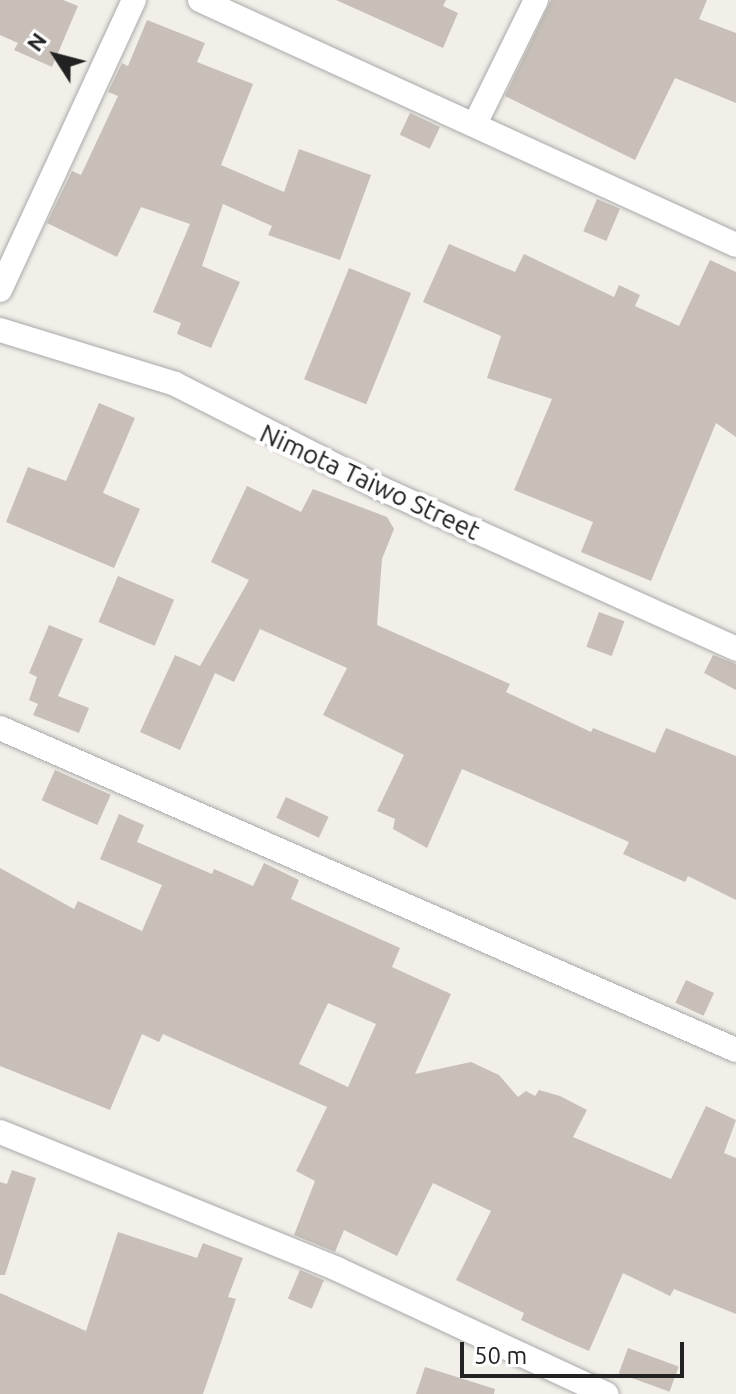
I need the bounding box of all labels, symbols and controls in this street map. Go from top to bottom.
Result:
north arrow [16,16,96,96]
text: N [21,28,51,56]
street label: Nimota Taiwo Street [255,417,485,547]
scale bar [464,1326,688,1376]
text: 50 m [474,1342,527,1369]

